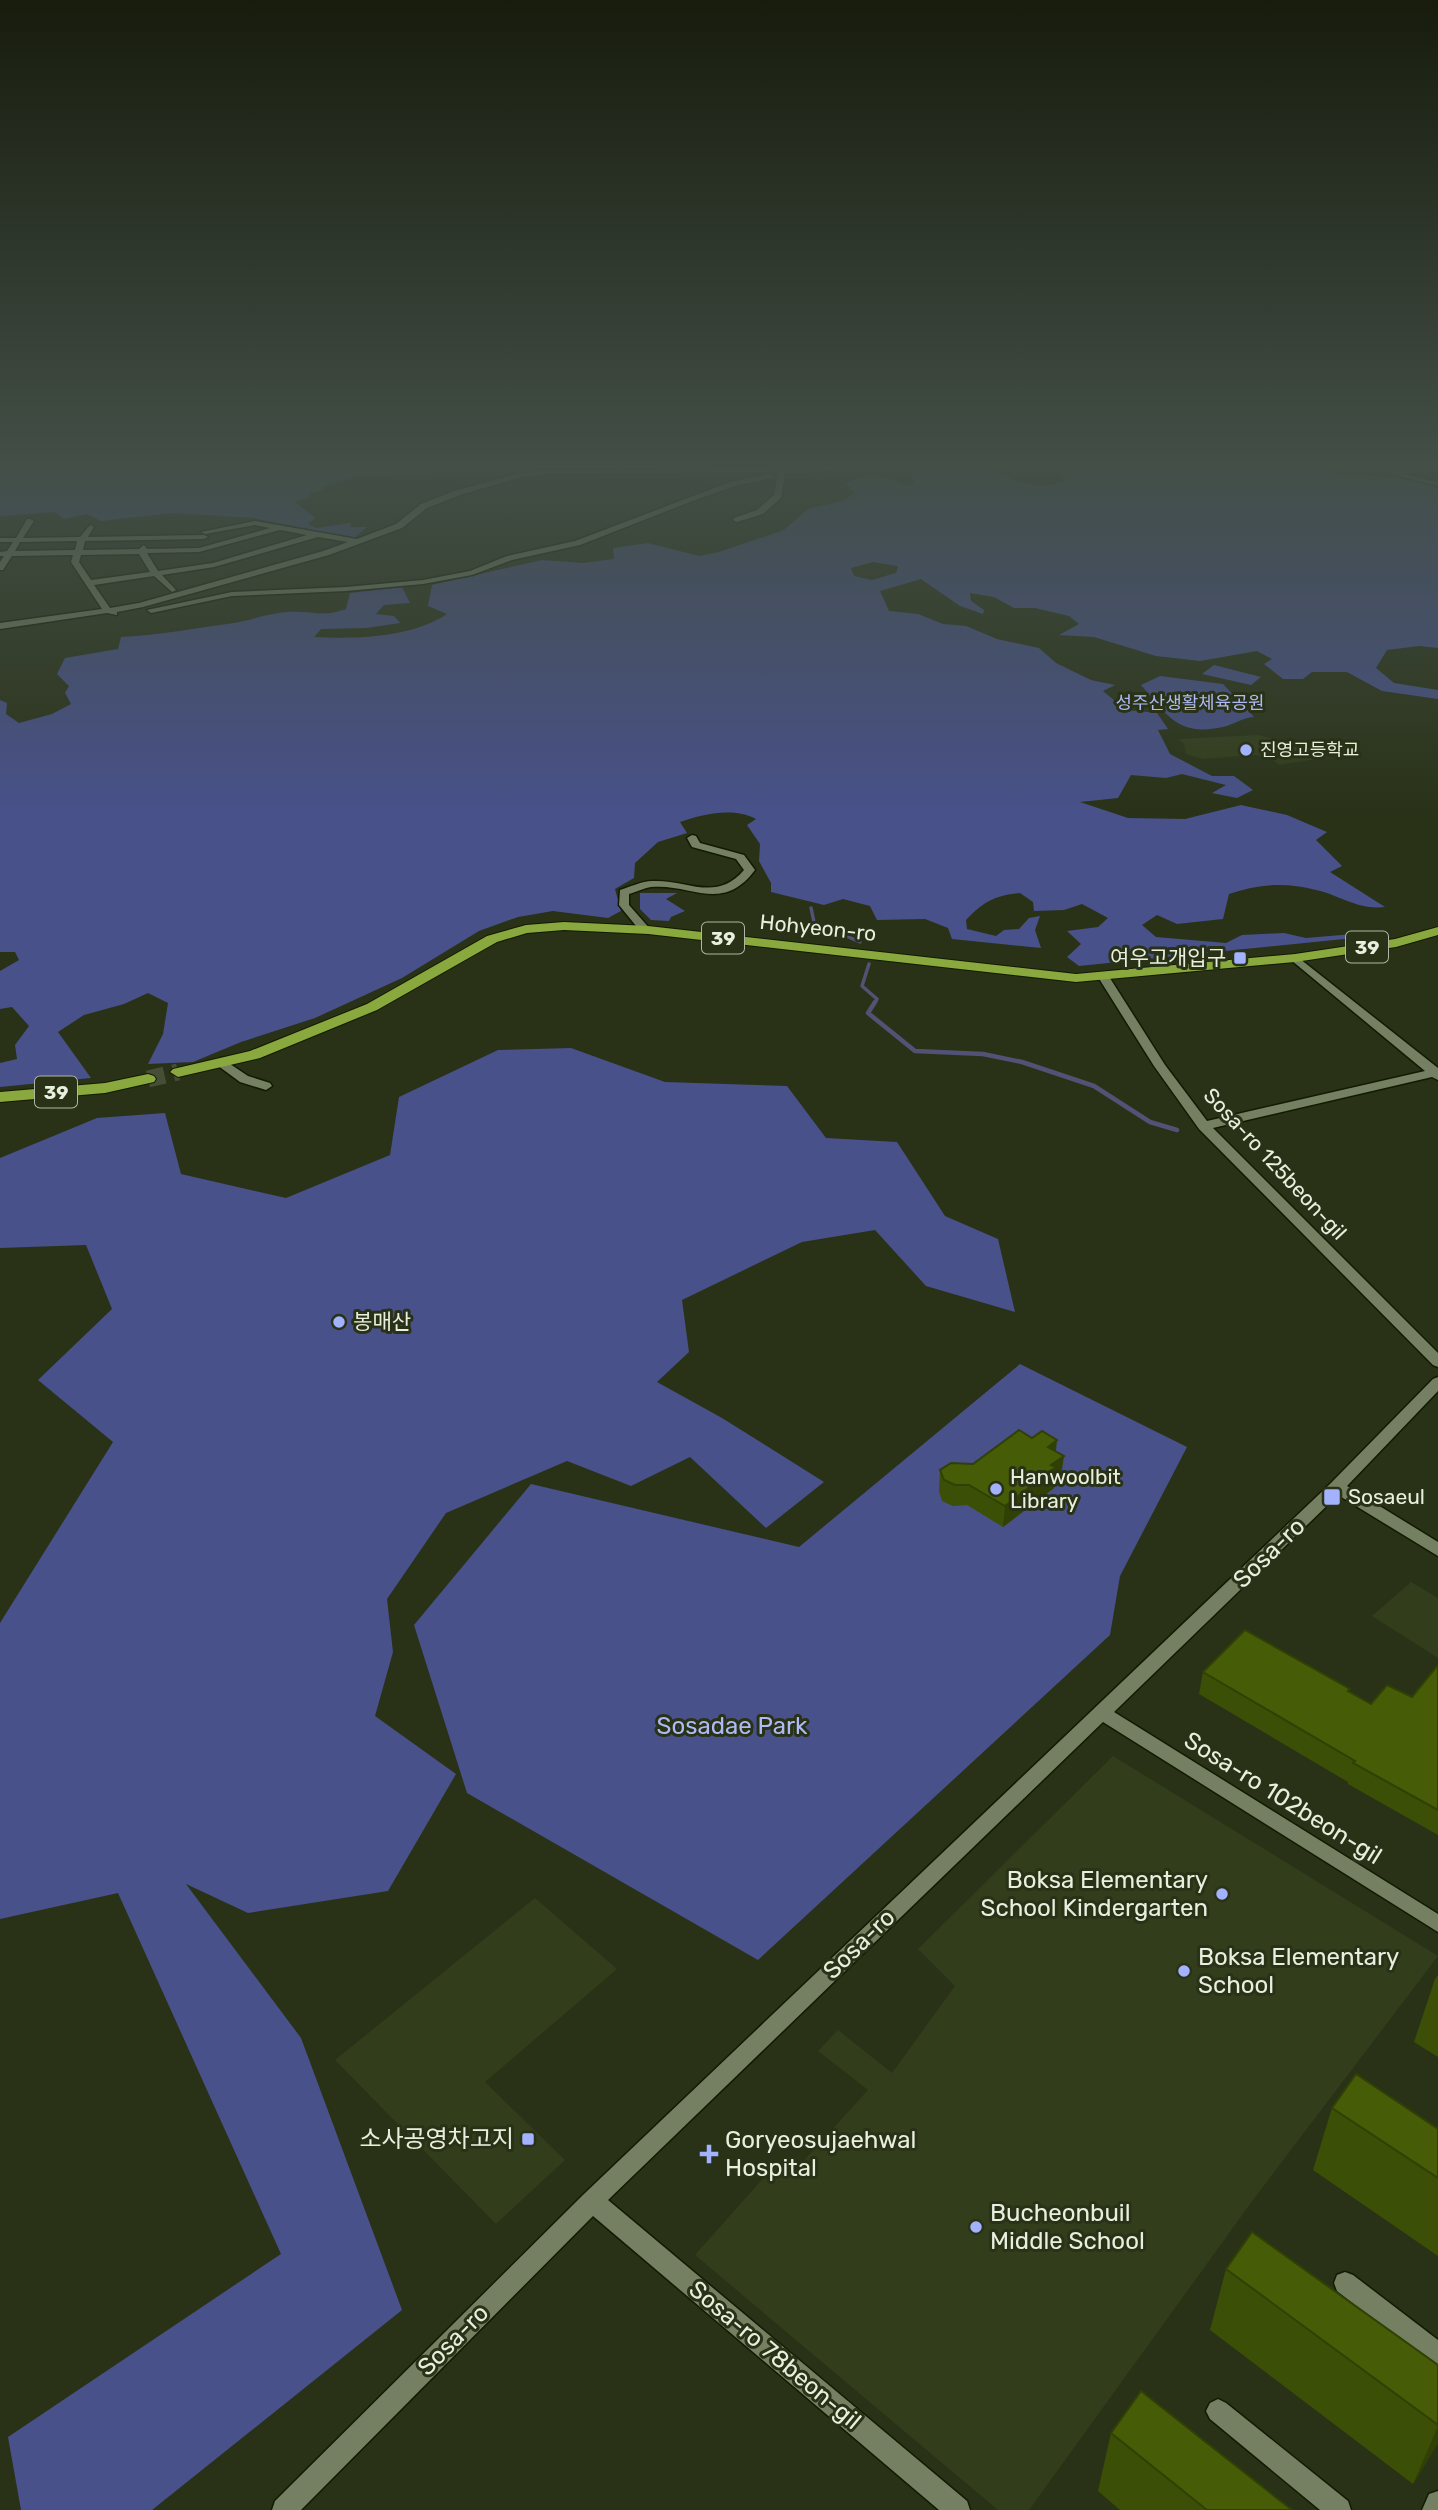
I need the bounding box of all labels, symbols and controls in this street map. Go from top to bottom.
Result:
park label: 성주산생활체육공원 [1115,692,1265,714]
place label: 진영고등학교 [1260,739,1359,761]
marker: 진영고등학교 [1238,742,1254,758]
street label: Hohyeon-ro [758,909,878,946]
road number: 39 [702,922,744,954]
road number: 39 [1346,931,1388,962]
place label: 여우고개입구 [1110,945,1226,970]
marker: 여우고개입구 [1232,950,1248,966]
road number: 39 [35,1076,77,1108]
street label: Sosa-ro 125beon-gil [1199,1083,1352,1245]
place label: 봉매산 [353,1309,411,1334]
marker: 봉매산 [331,1314,347,1330]
place label: Hanwoolbit Library [1010,1464,1121,1513]
marker: Hanwoolbit Library [988,1481,1004,1497]
place label: Sosaeul [1348,1484,1425,1509]
marker: Sosaeul [1322,1487,1342,1507]
street label: Sosa-ro [1227,1512,1311,1594]
park label: Sosadae Park [657,1712,808,1740]
street label: Sosa-ro 102beon-gil [1179,1726,1387,1870]
place label: Boksa Elementary School Kindergarten [981,1866,1208,1922]
marker: Boksa Elementary School Kindergarten [1214,1886,1230,1902]
street label: Sosa-ro [817,1903,901,1985]
place label: Boksa Elementary School [1198,1943,1399,1999]
marker: Boksa Elementary School [1176,1963,1192,1979]
place label: 소사공영차고지 [359,2125,514,2153]
place label: Goryeosujaehwal Hospital [725,2126,916,2182]
marker: 소사공영차고지 [520,2131,536,2147]
marker: Goryeosujaehwal Hospital [699,2144,719,2164]
place label: Bucheonbuil Middle School [990,2199,1145,2255]
marker: Bucheonbuil Middle School [968,2219,984,2235]
street label: Sosa-ro 78beon-gil [683,2275,867,2435]
street label: Sosa-ro [412,2299,494,2381]

